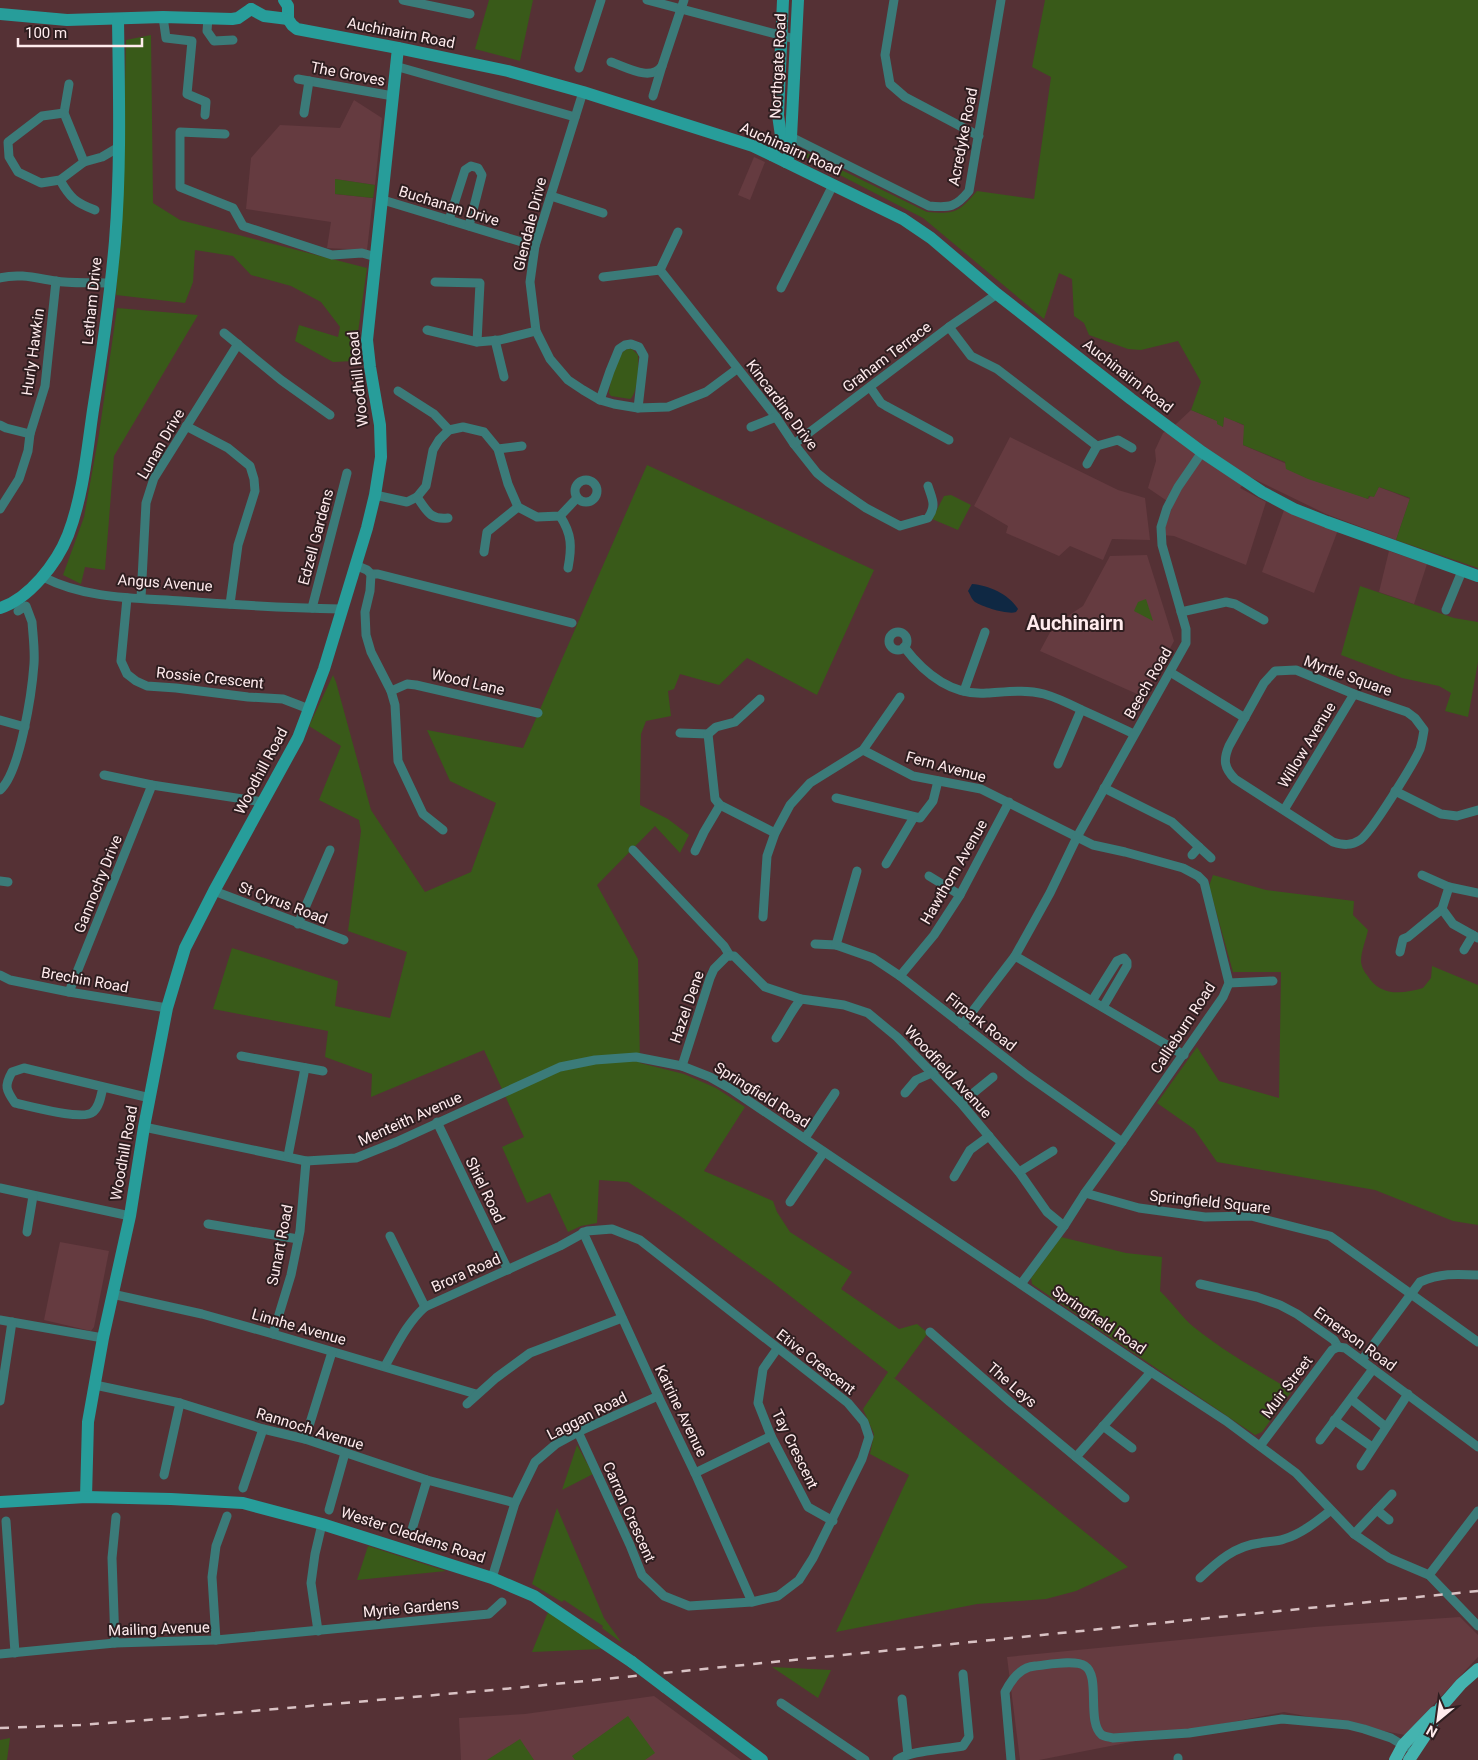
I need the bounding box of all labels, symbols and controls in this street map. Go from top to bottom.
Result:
street label: Northgate Road [766,13,790,119]
street label: Auchinairn Road [346,14,456,52]
scale bar [18,15,141,47]
text: 100 m [25,24,67,42]
street label: The Groves [309,58,387,90]
street label: Acredyke Road [945,86,981,188]
street label: Auchinairn Road [737,119,845,179]
street label: Glendale Drive [510,175,550,273]
street label: Buchanan Drive [397,182,501,230]
street label: Letham Drive [78,256,106,346]
street label: Hurly Hawkin [18,307,48,397]
street label: Graham Terrace [839,318,935,396]
street label: Woodhill Road [344,330,372,428]
street label: Auchinairn Road [1079,335,1177,417]
street label: Kincardine Drive [742,356,822,454]
street label: Lunan Drive [134,406,188,482]
street label: Edzell Gardens [295,487,337,587]
street label: Angus Avenue [117,571,213,595]
district label: Auchinairn [1026,611,1124,635]
street label: Beech Road [1120,644,1176,722]
street label: Myrtle Square [1301,652,1395,700]
street label: Rossie Crescent [155,663,265,693]
street label: Wood Lane [430,665,507,699]
street label: Willow Avenue [1274,699,1340,791]
street label: Woodhill Road [231,724,291,818]
street label: Fern Avenue [904,748,988,786]
street label: Hawthorn Avenue [917,816,991,928]
street label: Gannochy Drive [70,832,126,936]
street label: St Cyrus Road [236,878,330,928]
street label: Brechin Road [40,963,130,997]
street label: Hazel Dene [666,968,708,1046]
street label: Callieburn Road [1147,979,1219,1077]
street label: Firpark Road [942,989,1020,1055]
street label: Woodfield Avenue [901,1022,995,1122]
street label: Springfield Road [711,1058,813,1132]
street label: Menteith Avenue [355,1088,465,1150]
street label: Woodhill Road [107,1104,141,1202]
street label: Shiel Road [461,1154,509,1226]
street label: Springfield Square [1149,1187,1271,1217]
street label: Sunart Road [263,1203,297,1287]
street label: Brora Road [429,1250,503,1296]
street label: Springfield Road [1049,1282,1149,1358]
street label: Emerson Road [1310,1303,1400,1375]
street label: Linnhe Avenue [250,1305,348,1349]
street label: Etive Crescent [773,1326,859,1398]
street label: Muir Street [1258,1352,1316,1422]
street label: The Leys [984,1359,1040,1411]
street label: Katrine Avenue [651,1362,711,1460]
street label: Laggan Road [544,1388,630,1444]
street label: Rannoch Avenue [254,1404,366,1454]
street label: Tay Crescent [768,1406,822,1492]
street label: Carron Crescent [599,1459,659,1565]
street label: Wester Cleddens Road [338,1503,488,1567]
street label: Myrie Gardens [362,1595,460,1621]
street label: Mailing Avenue [108,1618,210,1640]
north arrow [1413,1695,1463,1745]
text: N [1423,1722,1440,1741]

